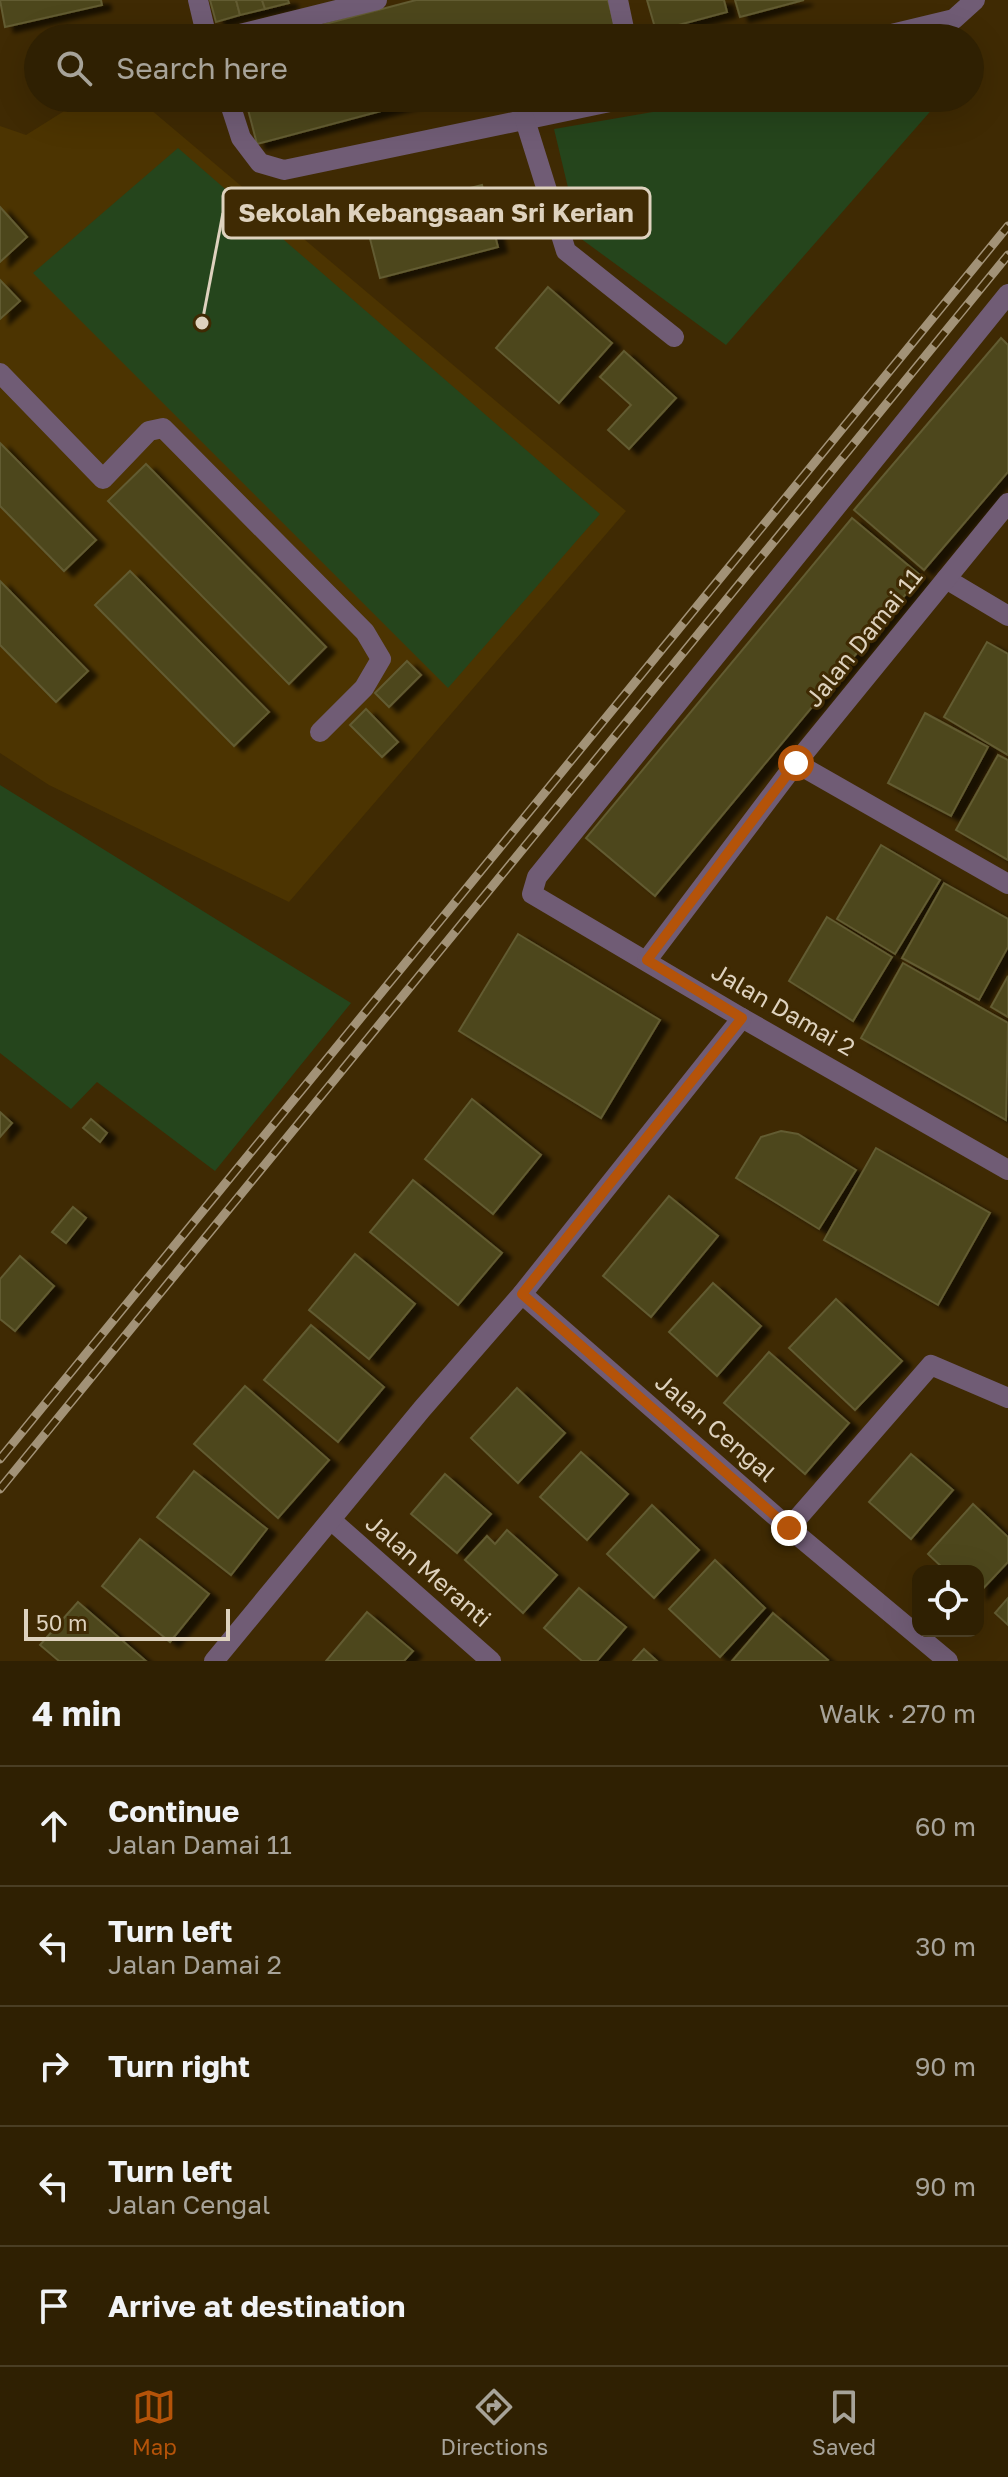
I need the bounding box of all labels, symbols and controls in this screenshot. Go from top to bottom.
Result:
search box [24,24,984,112]
icon: search [52,46,96,90]
text: Search here [116,50,288,86]
callout: Sekolah Kebangsaan Sri Kerian [223,188,650,238]
text: Sekolah Kebangsaan Sri Kerian [238,197,634,228]
street label: Jalan Damai 11 [798,562,928,712]
route start [778,745,814,781]
street label: Jalan Damai 2 [707,956,860,1061]
street label: Jalan Cengal [650,1367,782,1487]
street label: Jalan Meranti [360,1508,498,1632]
route end [771,1510,807,1546]
map controls [912,1565,984,1637]
button: locate [912,1565,984,1637]
scale bar [24,1605,230,1641]
text: 50 m [36,1609,87,1636]
text: 4 min [32,1693,121,1733]
text: Walk · 270 m [819,1698,976,1729]
text: Continue [108,1793,239,1829]
icon: ahead [32,1804,76,1848]
text: 60 m [915,1811,976,1842]
text: Jalan Damai 11 [108,1829,292,1860]
text: Turn left [108,1913,233,1949]
icon: left [32,1924,76,1968]
text: 30 m [915,1931,976,1962]
text: Jalan Damai 2 [108,1949,282,1980]
icon: right [32,2044,76,2088]
text: Turn right [108,2048,250,2084]
text: 90 m [915,2051,976,2082]
text: Turn left [108,2153,233,2189]
icon: left [32,2164,76,2208]
text: 90 m [915,2171,976,2202]
text: Jalan Cengal [108,2189,270,2220]
icon: arrive [32,2284,76,2328]
text: Arrive at destination [108,2288,405,2324]
tab: Map [132,2385,177,2460]
tab: Directions [441,2385,548,2460]
tab: Saved [812,2385,876,2460]

